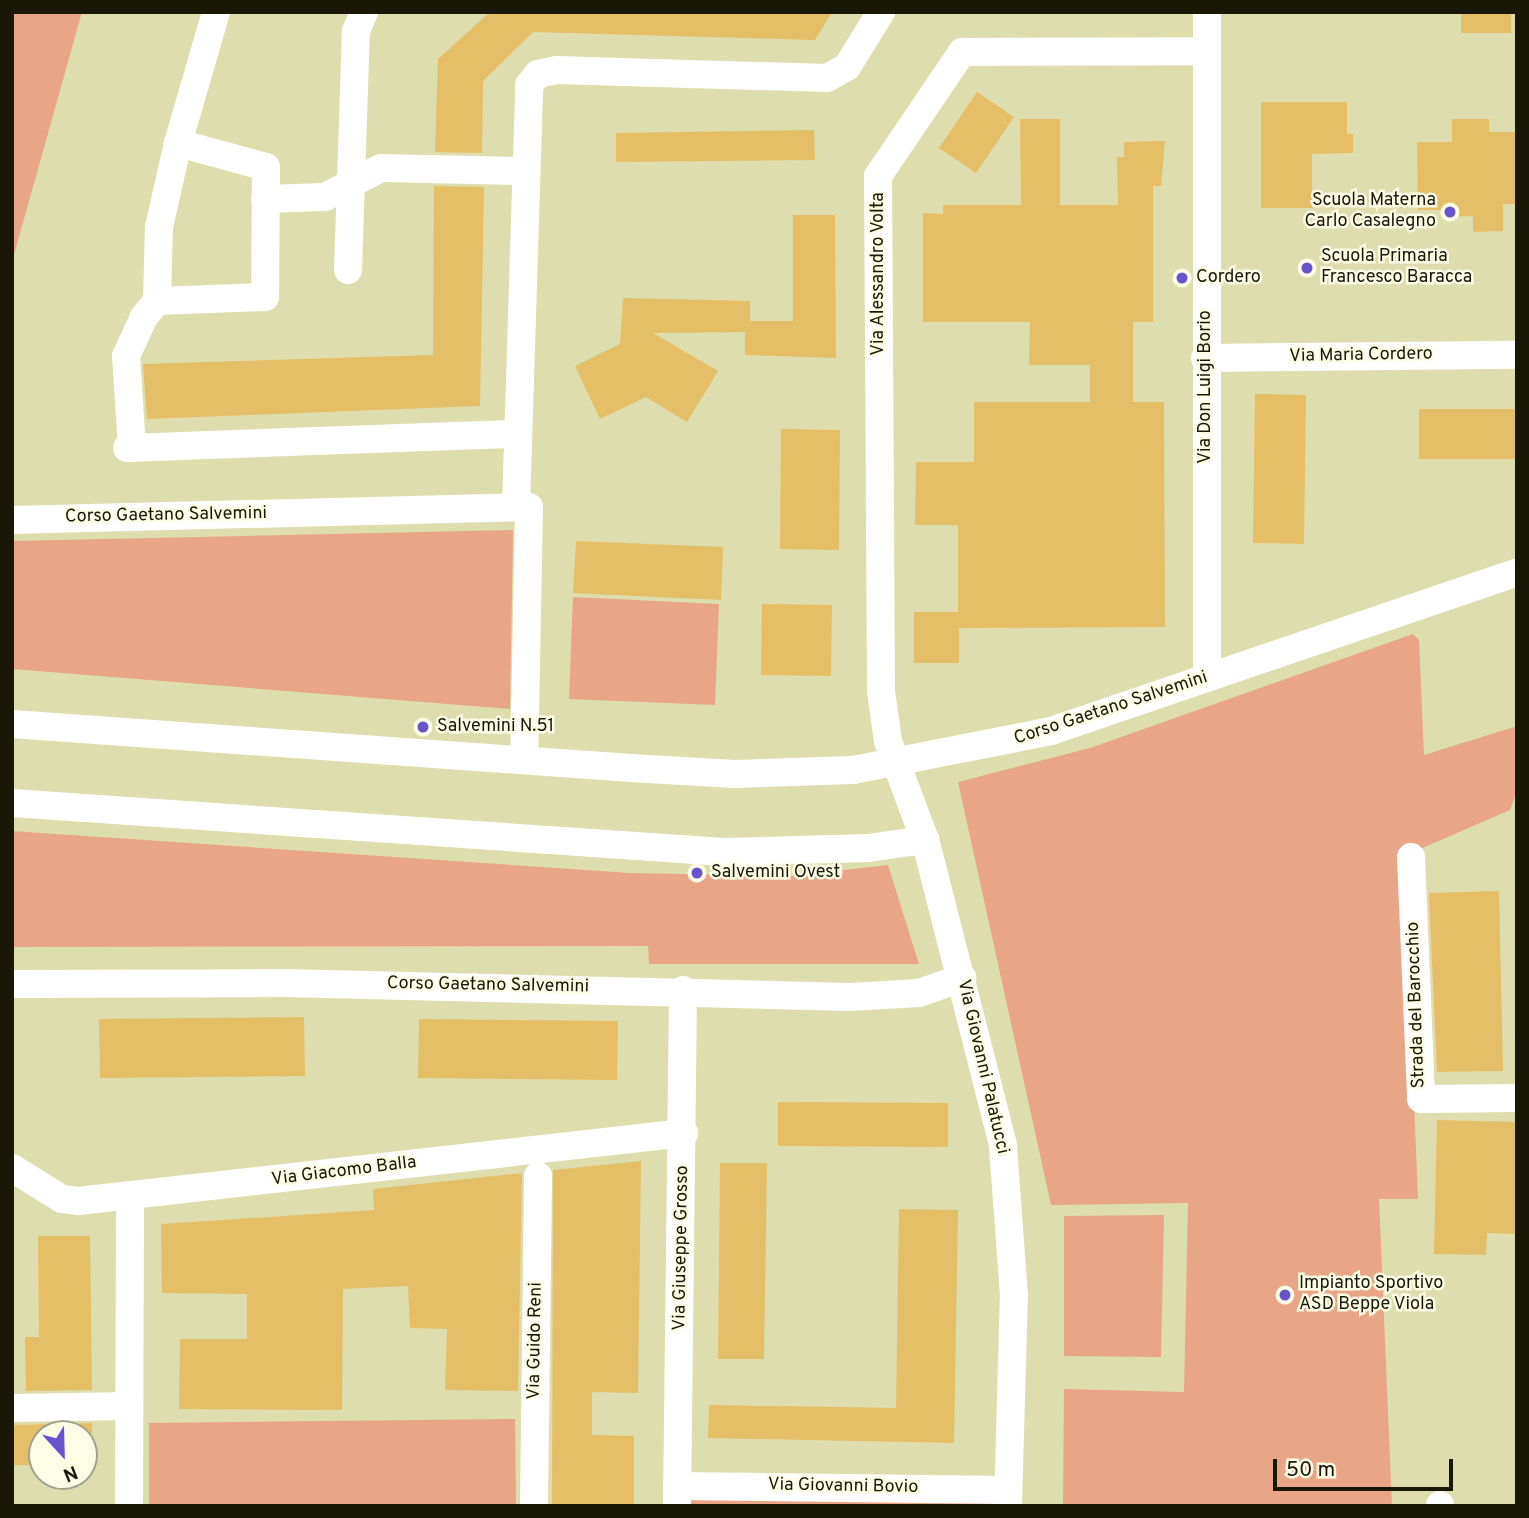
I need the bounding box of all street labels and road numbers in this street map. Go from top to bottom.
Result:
street label: Via Alessandro Volta [868,191,890,357]
street label: Via Don Luigi Borio [1195,310,1217,464]
street label: Via Maria Cordero [1289,344,1433,368]
street label: Corso Gaetano Salvemini [65,503,267,529]
street label: Corso Gaetano Salvemini [1012,667,1210,751]
street label: Strada del Barocchio [1403,921,1431,1089]
street label: Corso Gaetano Salvemini [387,973,589,999]
street label: Via Giovanni Palatucci [951,978,1013,1156]
street label: Via Giacomo Balla [270,1152,418,1192]
street label: Via Giuseppe Grosso [670,1165,694,1331]
street label: Via Guido Reni [524,1282,548,1400]
street label: Via Giovanni Bovio [768,1475,918,1499]

